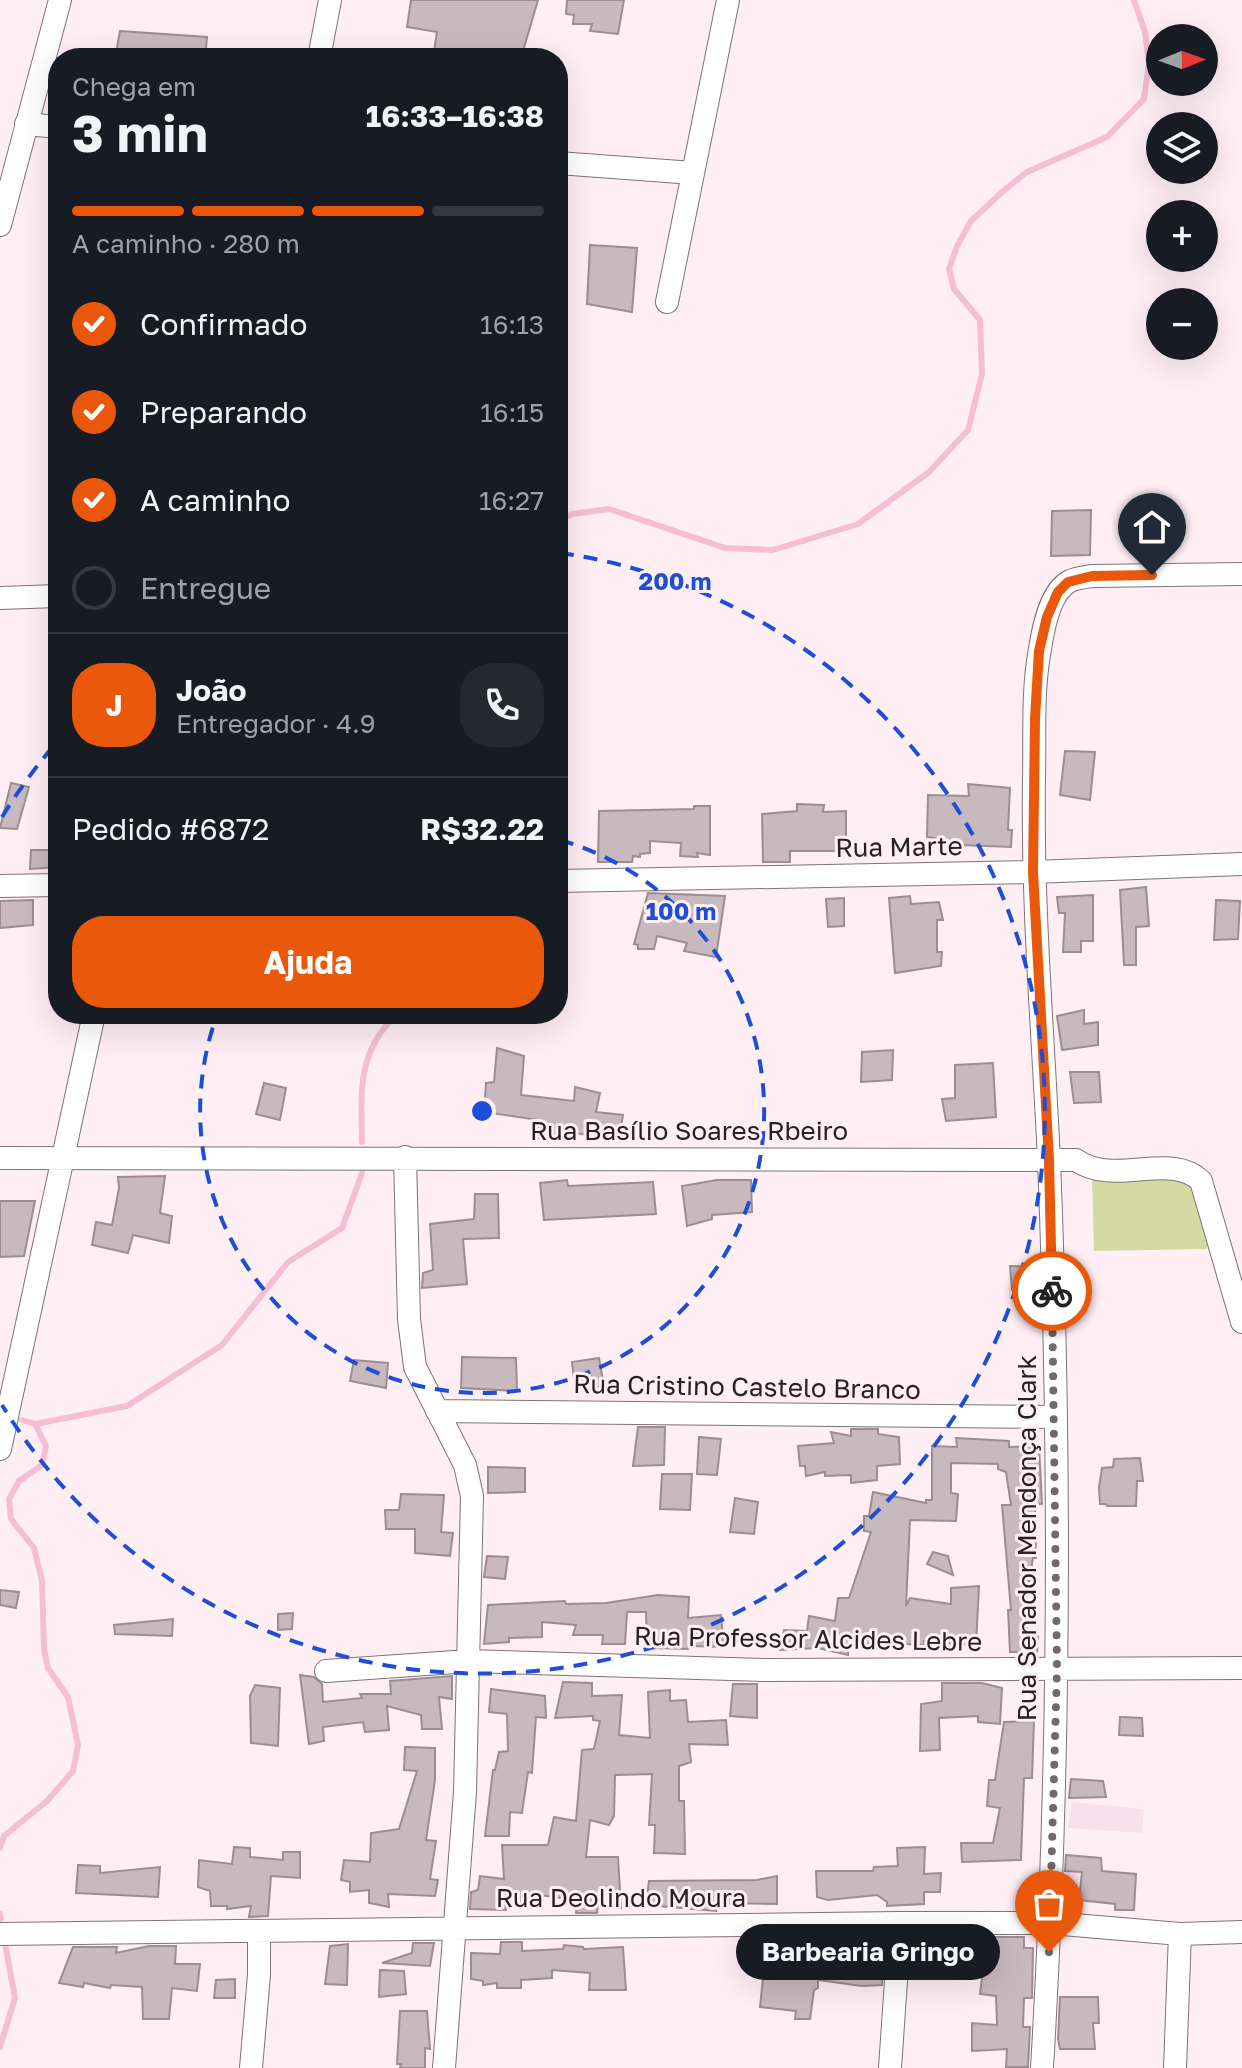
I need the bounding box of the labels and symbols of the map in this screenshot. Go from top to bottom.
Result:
north arrow [1146,24,1218,96]
pin [1118,493,1186,575]
text: 200 m [639,566,711,595]
street label: Rua Marte [835,830,963,863]
text: 100 m [646,896,716,925]
centre of rings [468,1097,496,1125]
street label: Rua Basílio Soares Rbeiro [530,1115,848,1146]
courier [1012,1251,1092,1331]
street label: Rua Senador Mendonça Clark [1011,1354,1042,1721]
street label: Rua Cristino Castelo Branco [573,1368,921,1405]
street label: Rua Professor Alcides Lebre [634,1620,982,1657]
pin [1015,1870,1083,1952]
street label: Rua Deolindo Moura [496,1882,746,1913]
callout: Barbearia Gringo [737,1924,1001,1980]

